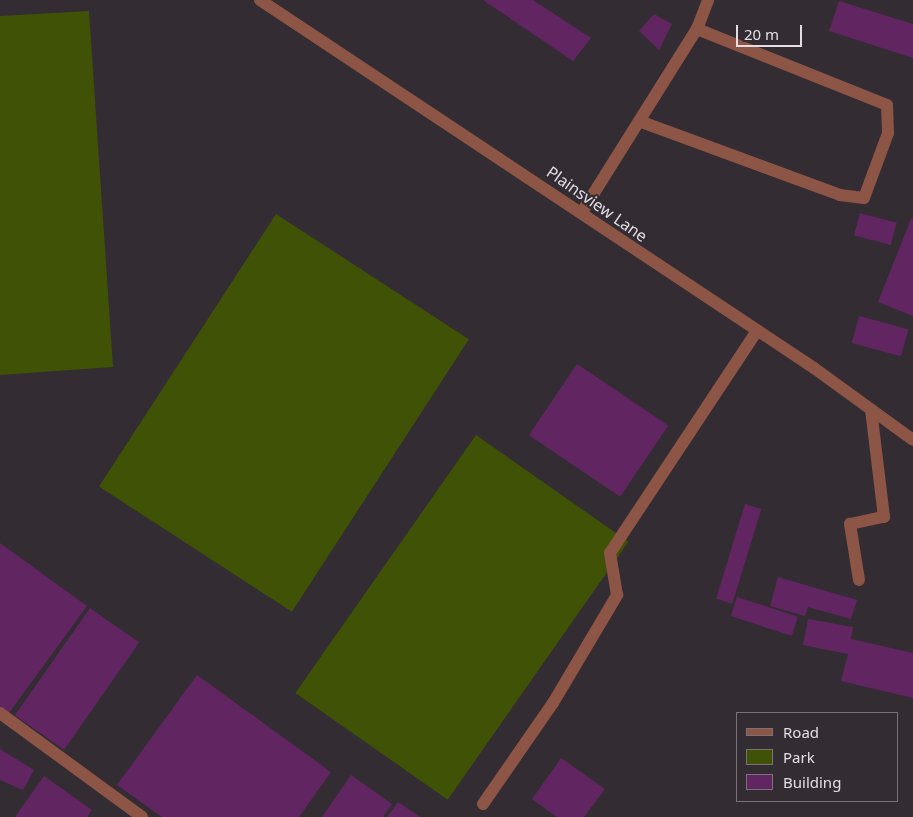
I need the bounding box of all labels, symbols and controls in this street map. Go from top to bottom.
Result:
scale bar [738,15,804,47]
text: 20 m [744,24,779,44]
street label: Plainsview Lane [543,162,651,246]
legend [736,712,898,802]
text: Road [783,722,819,742]
text: Park [783,747,815,767]
text: Building [783,772,841,792]

